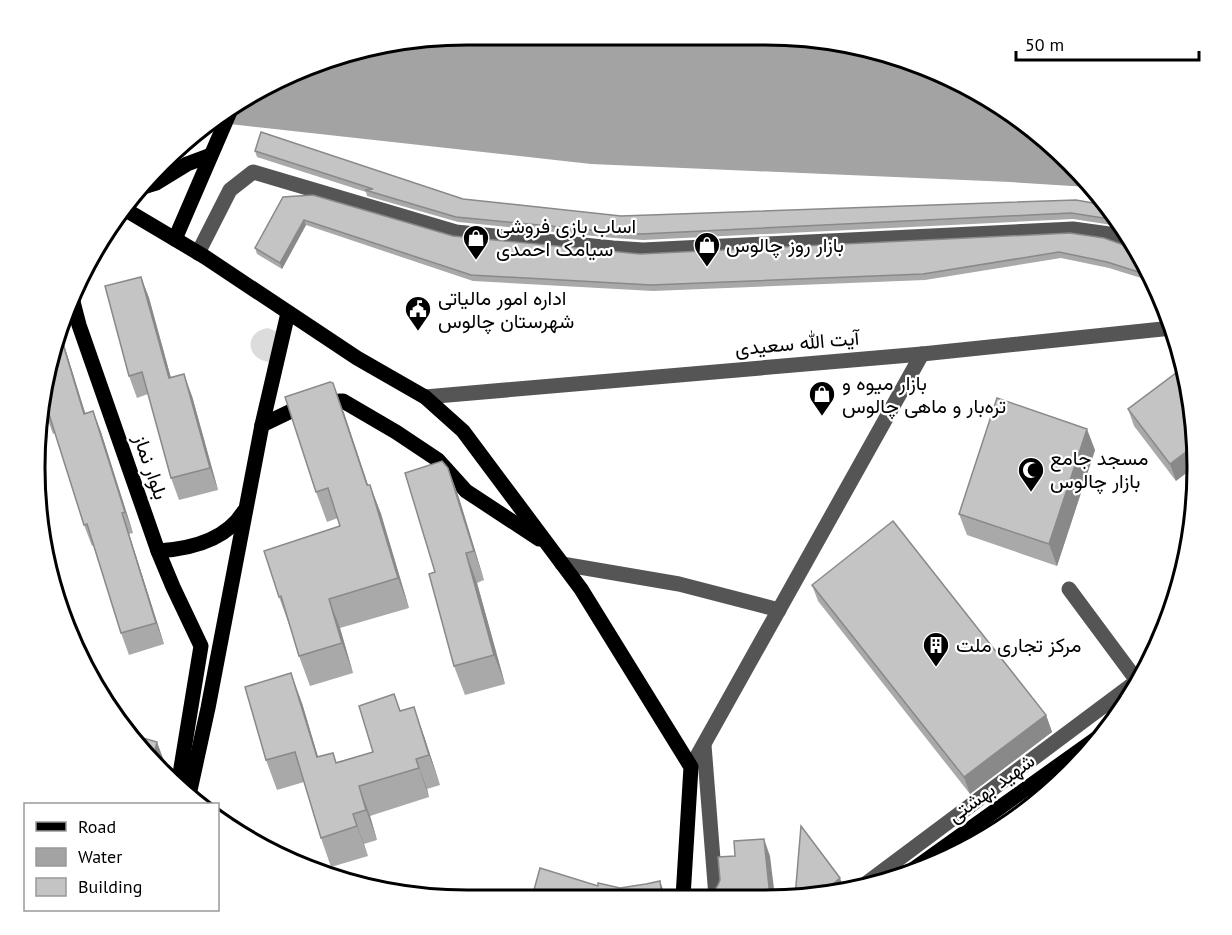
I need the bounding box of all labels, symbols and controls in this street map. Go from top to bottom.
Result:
scale bar [1016,24,1199,62]
text: 50 m [1025,33,1064,56]
place label: اساب بازی فروشی سیامک احمدی [496,213,636,262]
shop icon: اساب بازی فروشی سیامک احمدی [461,223,491,261]
shop icon: بازار روز چالوس [692,230,722,268]
place label: بازار روز چالوس [726,232,844,259]
place label: اداره امور مالیاتی شهرستان چالوس [438,285,574,335]
public building icon: اداره امور مالیاتی شهرستان چالوس [403,294,433,332]
street label: آیت الله سعیدی [734,325,862,361]
place label: بازار میوه و تره‌بار و ماهی چالوس [842,370,1006,420]
shop icon: بازار میوه و تره‌بار و ماهی چالوس [807,379,837,417]
street label: بلوار نماز [127,430,174,503]
place label: مسجد جامع بازار چالوس [1050,445,1148,495]
mosque icon: مسجد جامع بازار چالوس [1016,455,1046,493]
building icon: مرکز تجاری ملت [921,630,951,668]
place label: مرکز تجاری ملت [956,632,1081,658]
street label: شهید بهشتی [942,748,1040,828]
legend [24,803,219,911]
text: Road [78,815,116,838]
text: Water [78,845,122,868]
text: Building [78,875,142,898]

